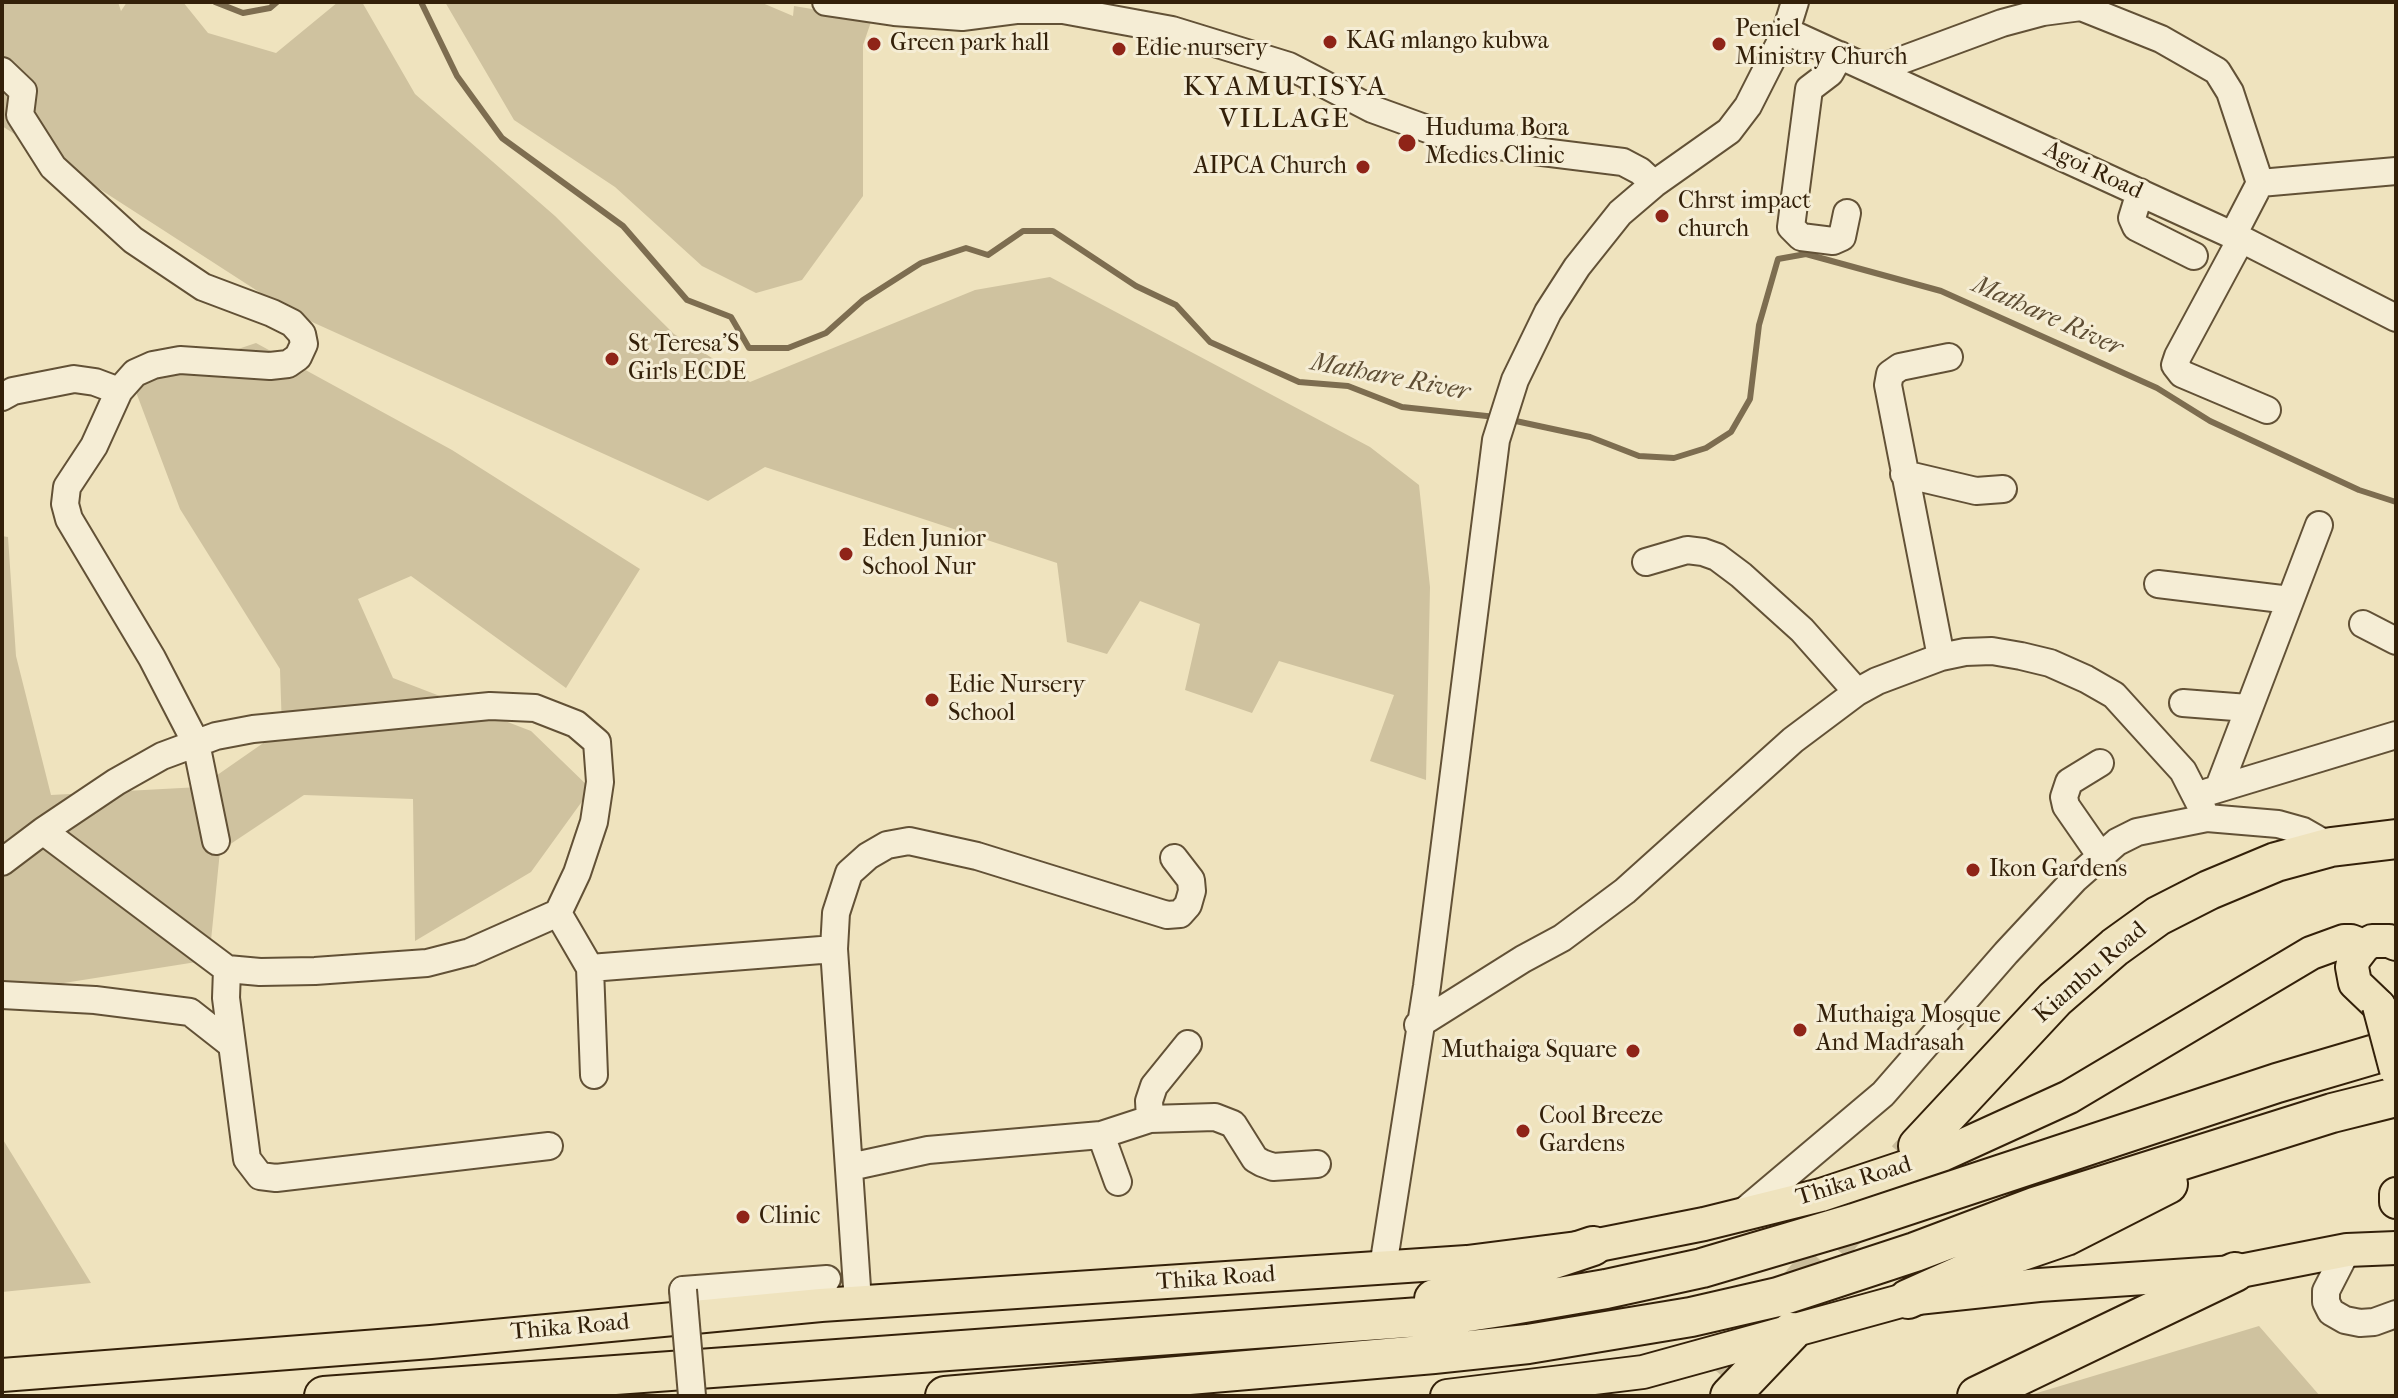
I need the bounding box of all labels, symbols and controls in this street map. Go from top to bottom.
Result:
place label: Peniel Ministry Church [1735,16,1908,72]
place label: KAG mlango kubwa [1346,28,1549,56]
place label: Green park hall [890,30,1049,58]
marker: KAG mlango kubwa [1321,33,1339,51]
marker: Green park hall [865,35,883,53]
place label: Edie nursery [1135,35,1268,63]
marker: Peniel Ministry Church [1710,35,1728,53]
marker: Edie nursery [1110,40,1128,58]
district label: KYAMUTISYA VILLAGE [1183,71,1387,137]
place label: Huduma Bora Medics Clinic [1425,115,1569,171]
marker: Huduma Bora Medics Clinic [1396,132,1418,154]
street label: Agoi Road [2039,136,2147,206]
place label: AIPCA Church [1194,153,1347,181]
marker: AIPCA Church [1354,158,1372,176]
place label: Chrst impact church [1678,188,1811,244]
marker: Chrst impact church [1653,207,1671,225]
water label: Mathare River [1967,270,2127,364]
place label: St Teresa'S Girls ECDE [628,331,746,387]
water label: Mathare River [1308,347,1472,409]
marker: St Teresa'S Girls ECDE [603,350,621,368]
place label: Eden Junior School Nur [862,526,986,582]
marker: Eden Junior School Nur [837,545,855,563]
place label: Edie Nursery School [948,672,1085,728]
marker: Edie Nursery School [923,691,941,709]
place label: Ikon Gardens [1989,856,2127,884]
marker: Ikon Gardens [1964,861,1982,879]
street label: Kiambu Road [2029,916,2153,1030]
place label: Muthaiga Mosque And Madrasah [1816,1002,2001,1058]
marker: Muthaiga Mosque And Madrasah [1791,1021,1809,1039]
place label: Muthaiga Square [1441,1037,1617,1065]
marker: Muthaiga Square [1624,1042,1642,1060]
place label: Cool Breeze Gardens [1539,1103,1663,1159]
marker: Cool Breeze Gardens [1514,1122,1532,1140]
street label: Thika Road [1793,1151,1915,1213]
place label: Clinic [759,1203,820,1231]
marker: Clinic [734,1208,752,1226]
street label: Thika Road [1156,1260,1276,1298]
street label: Thika Road [509,1308,631,1348]

